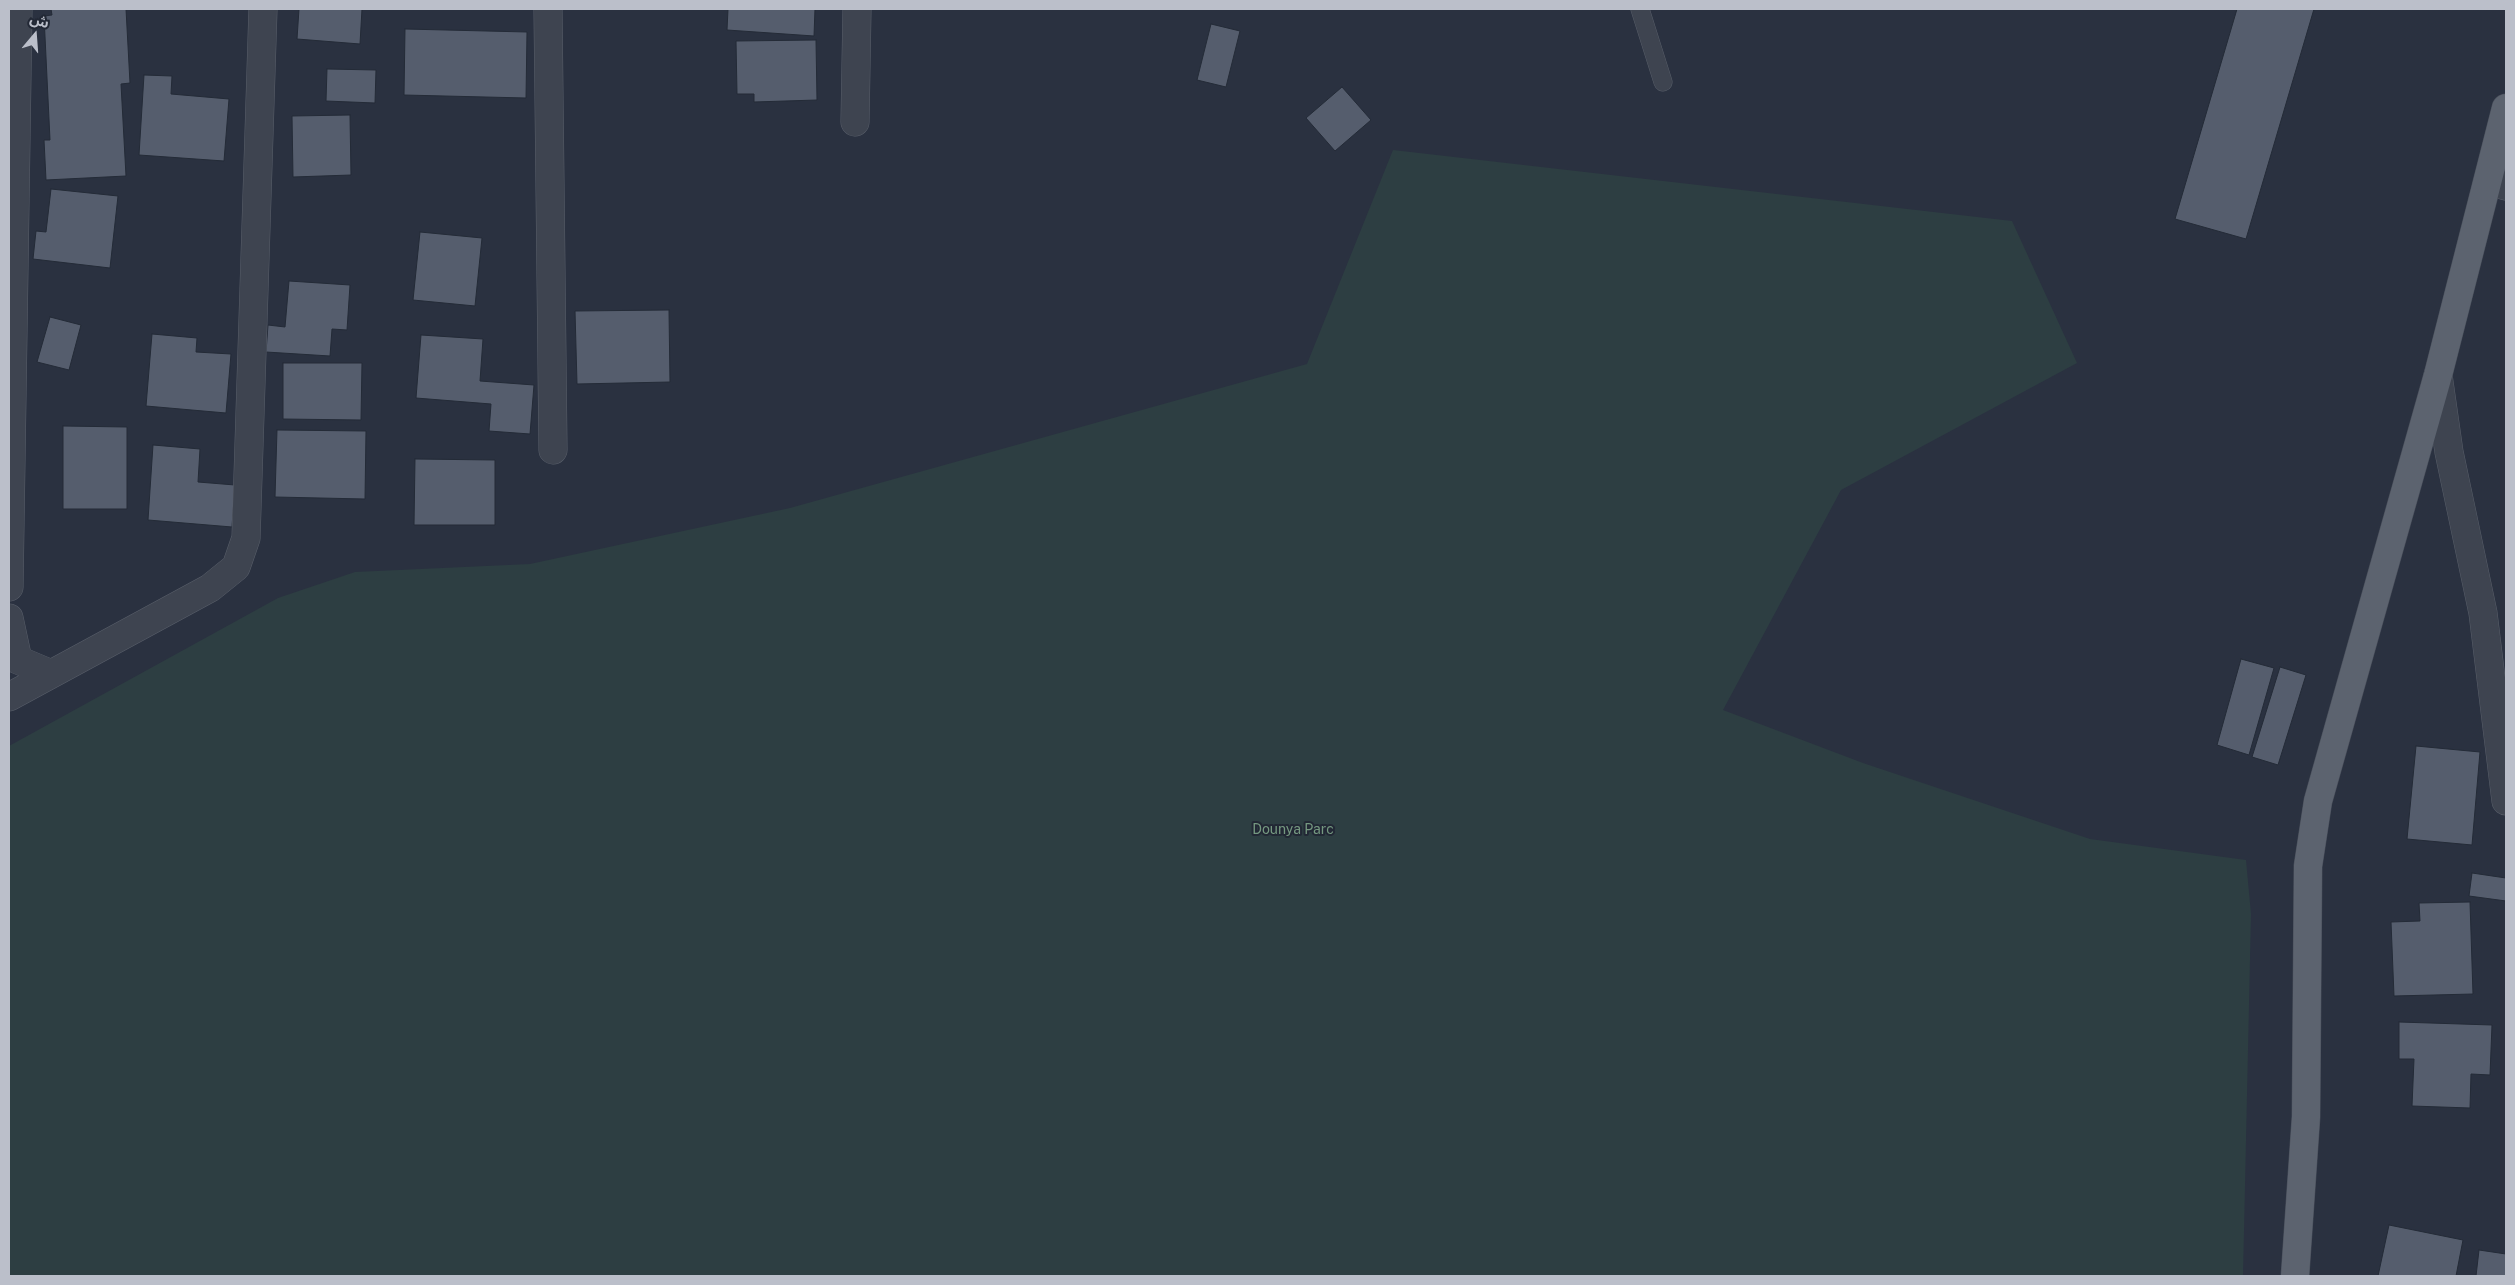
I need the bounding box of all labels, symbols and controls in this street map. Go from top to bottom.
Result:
north arrow [10,10,60,60]
text: ش [28,10,51,31]
park label: Dounya Parc [1252,822,1334,838]

